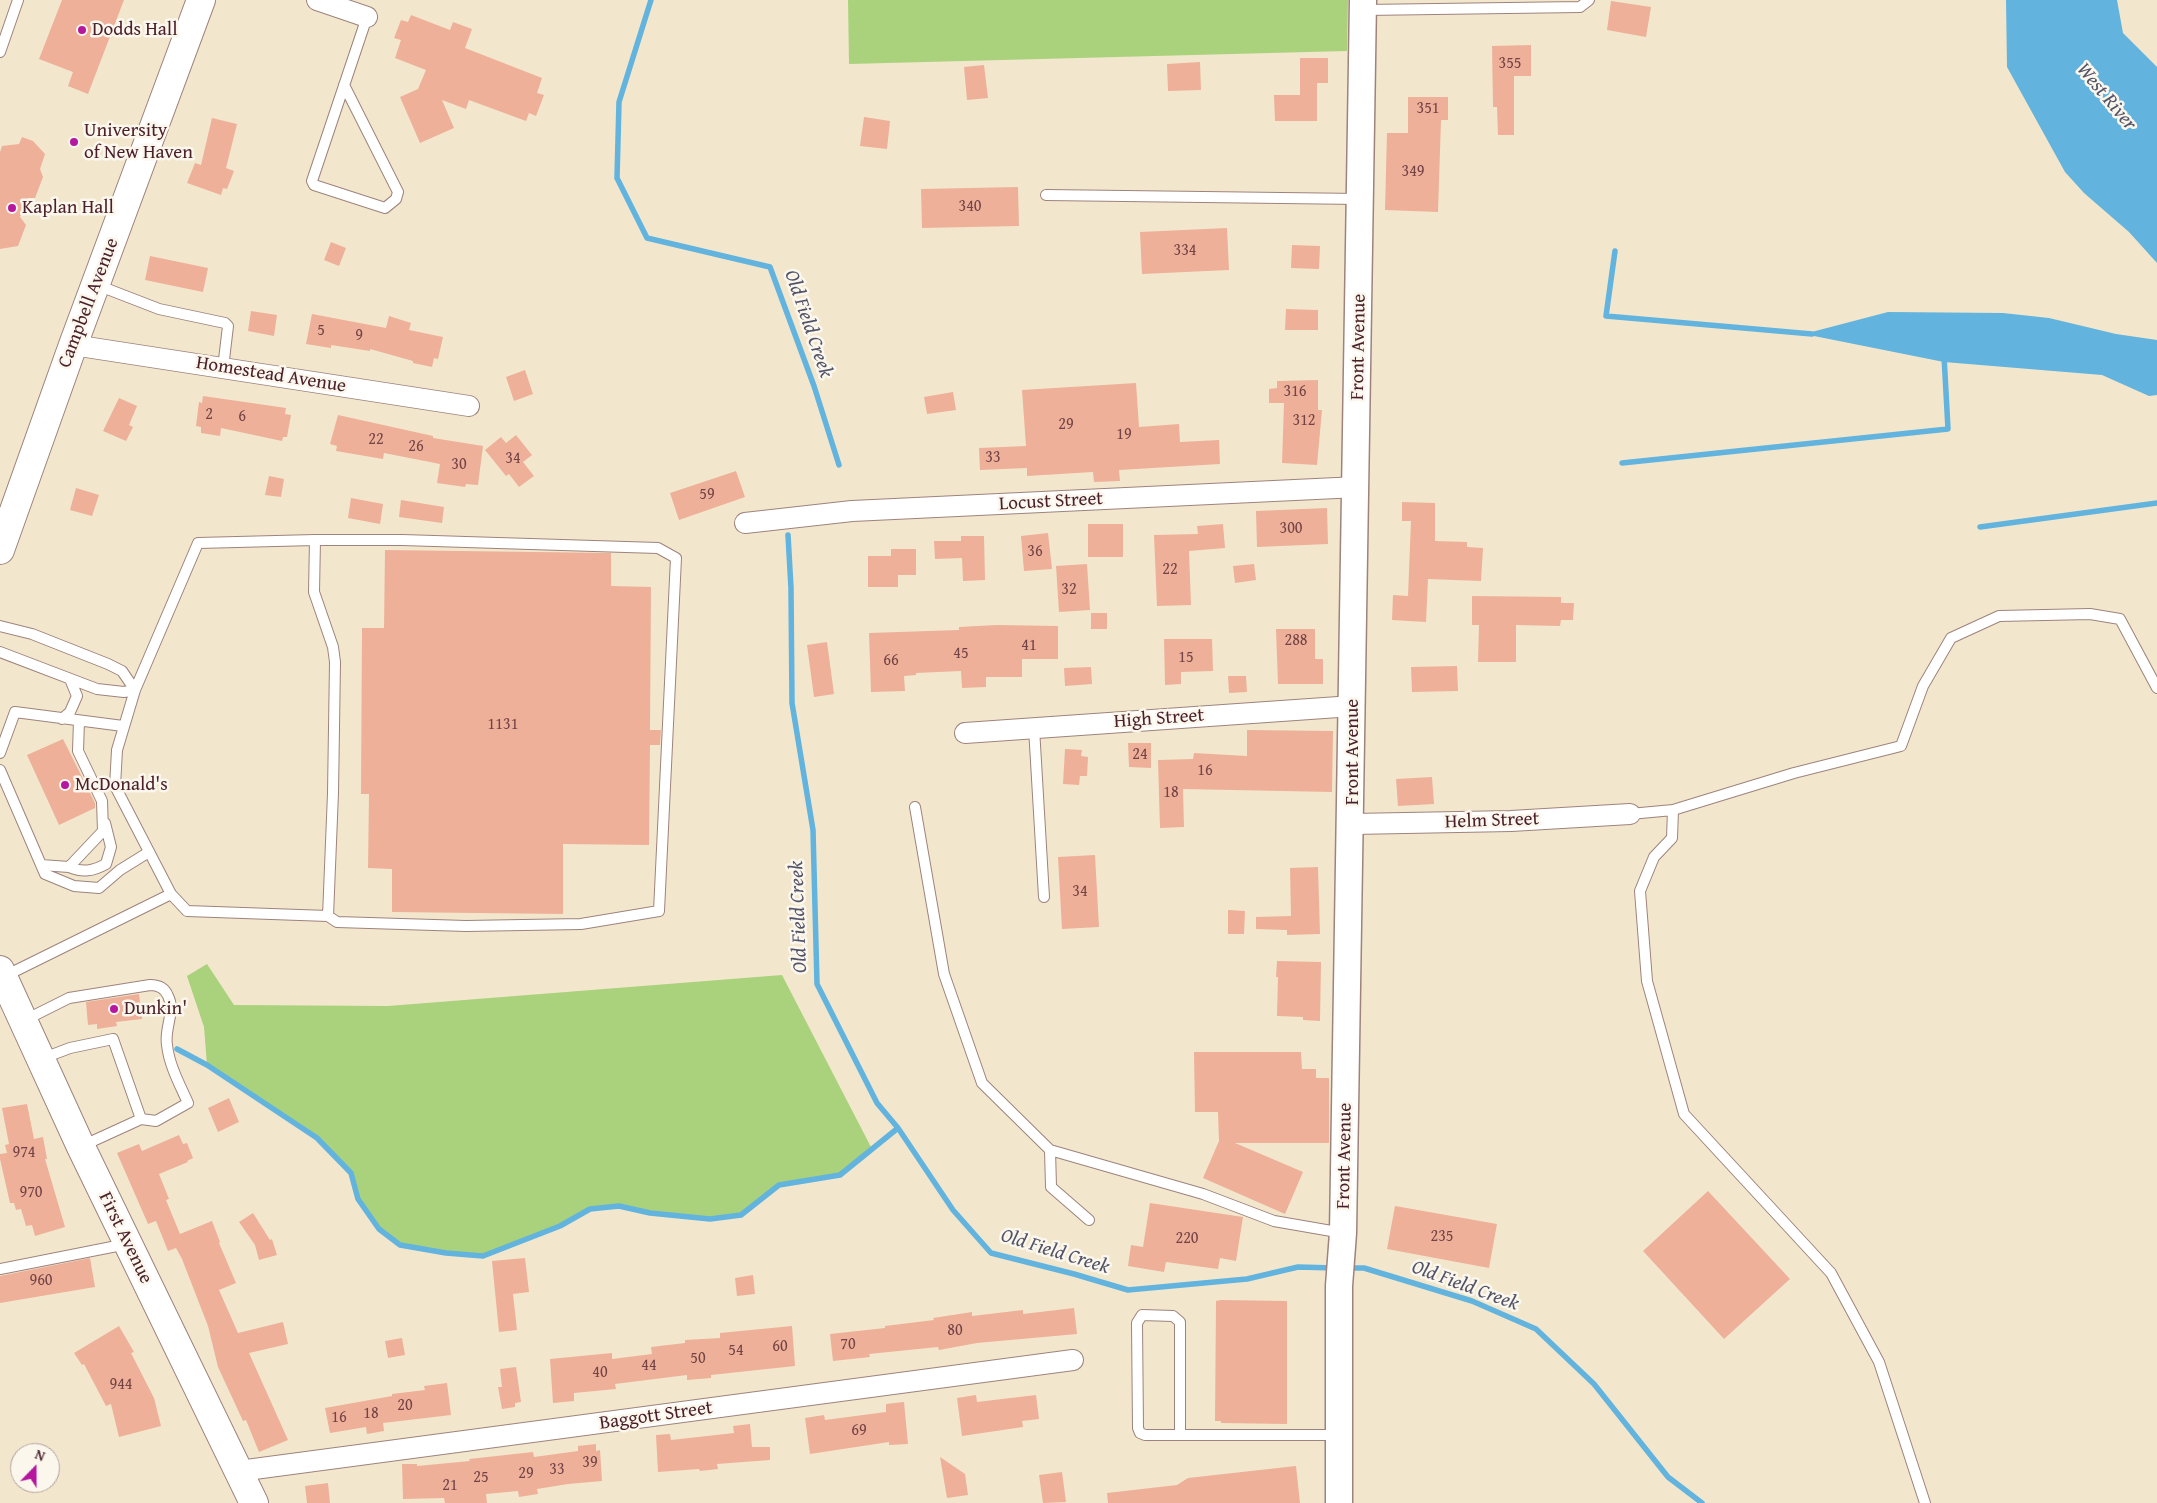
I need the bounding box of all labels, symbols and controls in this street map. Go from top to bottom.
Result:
place label: Dodds Hall [92,19,178,41]
marker: Dodds Hall [76,24,88,36]
house number: 355 [1498,54,1522,74]
water label: West River [2071,58,2141,136]
house number: 351 [1416,99,1440,119]
place label: University of New Haven [84,120,193,164]
marker: University of New Haven [68,136,80,148]
house number: 349 [1401,162,1425,182]
place label: Kaplan Hall [22,197,114,219]
house number: 340 [958,197,982,217]
marker: Kaplan Hall [6,202,18,214]
street label: Campbell Avenue [54,235,124,371]
house number: 334 [1173,241,1197,261]
water label: Old Field Creek [778,267,838,381]
street label: Front Avenue [1347,294,1371,400]
house number: 5 [317,321,325,341]
house number: 9 [355,326,363,346]
street label: Homestead Avenue [194,352,348,398]
house number: 316 [1283,382,1307,402]
house number: 2 [205,405,213,425]
house number: 6 [238,407,246,427]
house number: 312 [1292,411,1316,431]
house number: 29 [1058,415,1074,435]
house number: 19 [1116,425,1132,445]
house number: 22 [368,430,384,450]
house number: 26 [408,437,424,457]
house number: 33 [985,448,1001,468]
house number: 34 [505,449,521,469]
house number: 30 [451,455,467,475]
house number: 59 [699,485,715,505]
street label: Locust Street [998,488,1104,516]
house number: 300 [1279,519,1303,539]
house number: 36 [1027,542,1043,562]
house number: 22 [1162,560,1178,580]
house number: 32 [1061,580,1077,600]
house number: 288 [1284,631,1308,651]
house number: 41 [1021,636,1037,656]
house number: 45 [953,644,969,664]
house number: 15 [1178,648,1194,668]
house number: 66 [883,651,899,671]
street label: Front Avenue [1342,699,1364,805]
street label: High Street [1113,704,1205,734]
house number: 1131 [488,715,518,735]
house number: 24 [1132,745,1148,765]
house number: 16 [1197,761,1213,781]
place label: McDonald's [75,774,168,796]
marker: McDonald's [59,779,71,791]
house number: 18 [1163,783,1179,803]
street label: Helm Street [1444,808,1540,834]
water label: Old Field Creek [785,860,813,974]
house number: 34 [1072,882,1088,902]
place label: Dunkin' [124,998,187,1020]
marker: Dunkin' [108,1003,120,1015]
street label: Front Avenue [1333,1103,1357,1209]
house number: 974 [12,1143,36,1163]
house number: 970 [19,1183,43,1203]
street label: First Avenue [93,1188,157,1288]
water label: Old Field Creek [998,1224,1112,1280]
house number: 235 [1430,1227,1454,1247]
house number: 220 [1175,1229,1199,1249]
water label: Old Field Creek [1408,1256,1522,1316]
house number: 960 [29,1271,53,1291]
house number: 80 [947,1321,963,1341]
house number: 70 [840,1335,856,1355]
house number: 60 [772,1337,788,1357]
house number: 54 [728,1341,744,1361]
house number: 50 [690,1349,706,1369]
house number: 44 [641,1356,657,1376]
house number: 40 [592,1363,608,1383]
house number: 944 [109,1375,133,1395]
house number: 20 [397,1396,413,1416]
street label: Baggott Street [598,1397,714,1435]
house number: 18 [363,1404,379,1424]
house number: 16 [331,1408,347,1428]
house number: 69 [851,1421,867,1441]
north arrow [10,1443,60,1493]
text: N [32,1444,48,1466]
house number: 39 [582,1453,598,1473]
house number: 33 [549,1460,565,1480]
house number: 29 [518,1464,534,1484]
house number: 25 [473,1468,489,1488]
house number: 21 [442,1476,458,1496]

